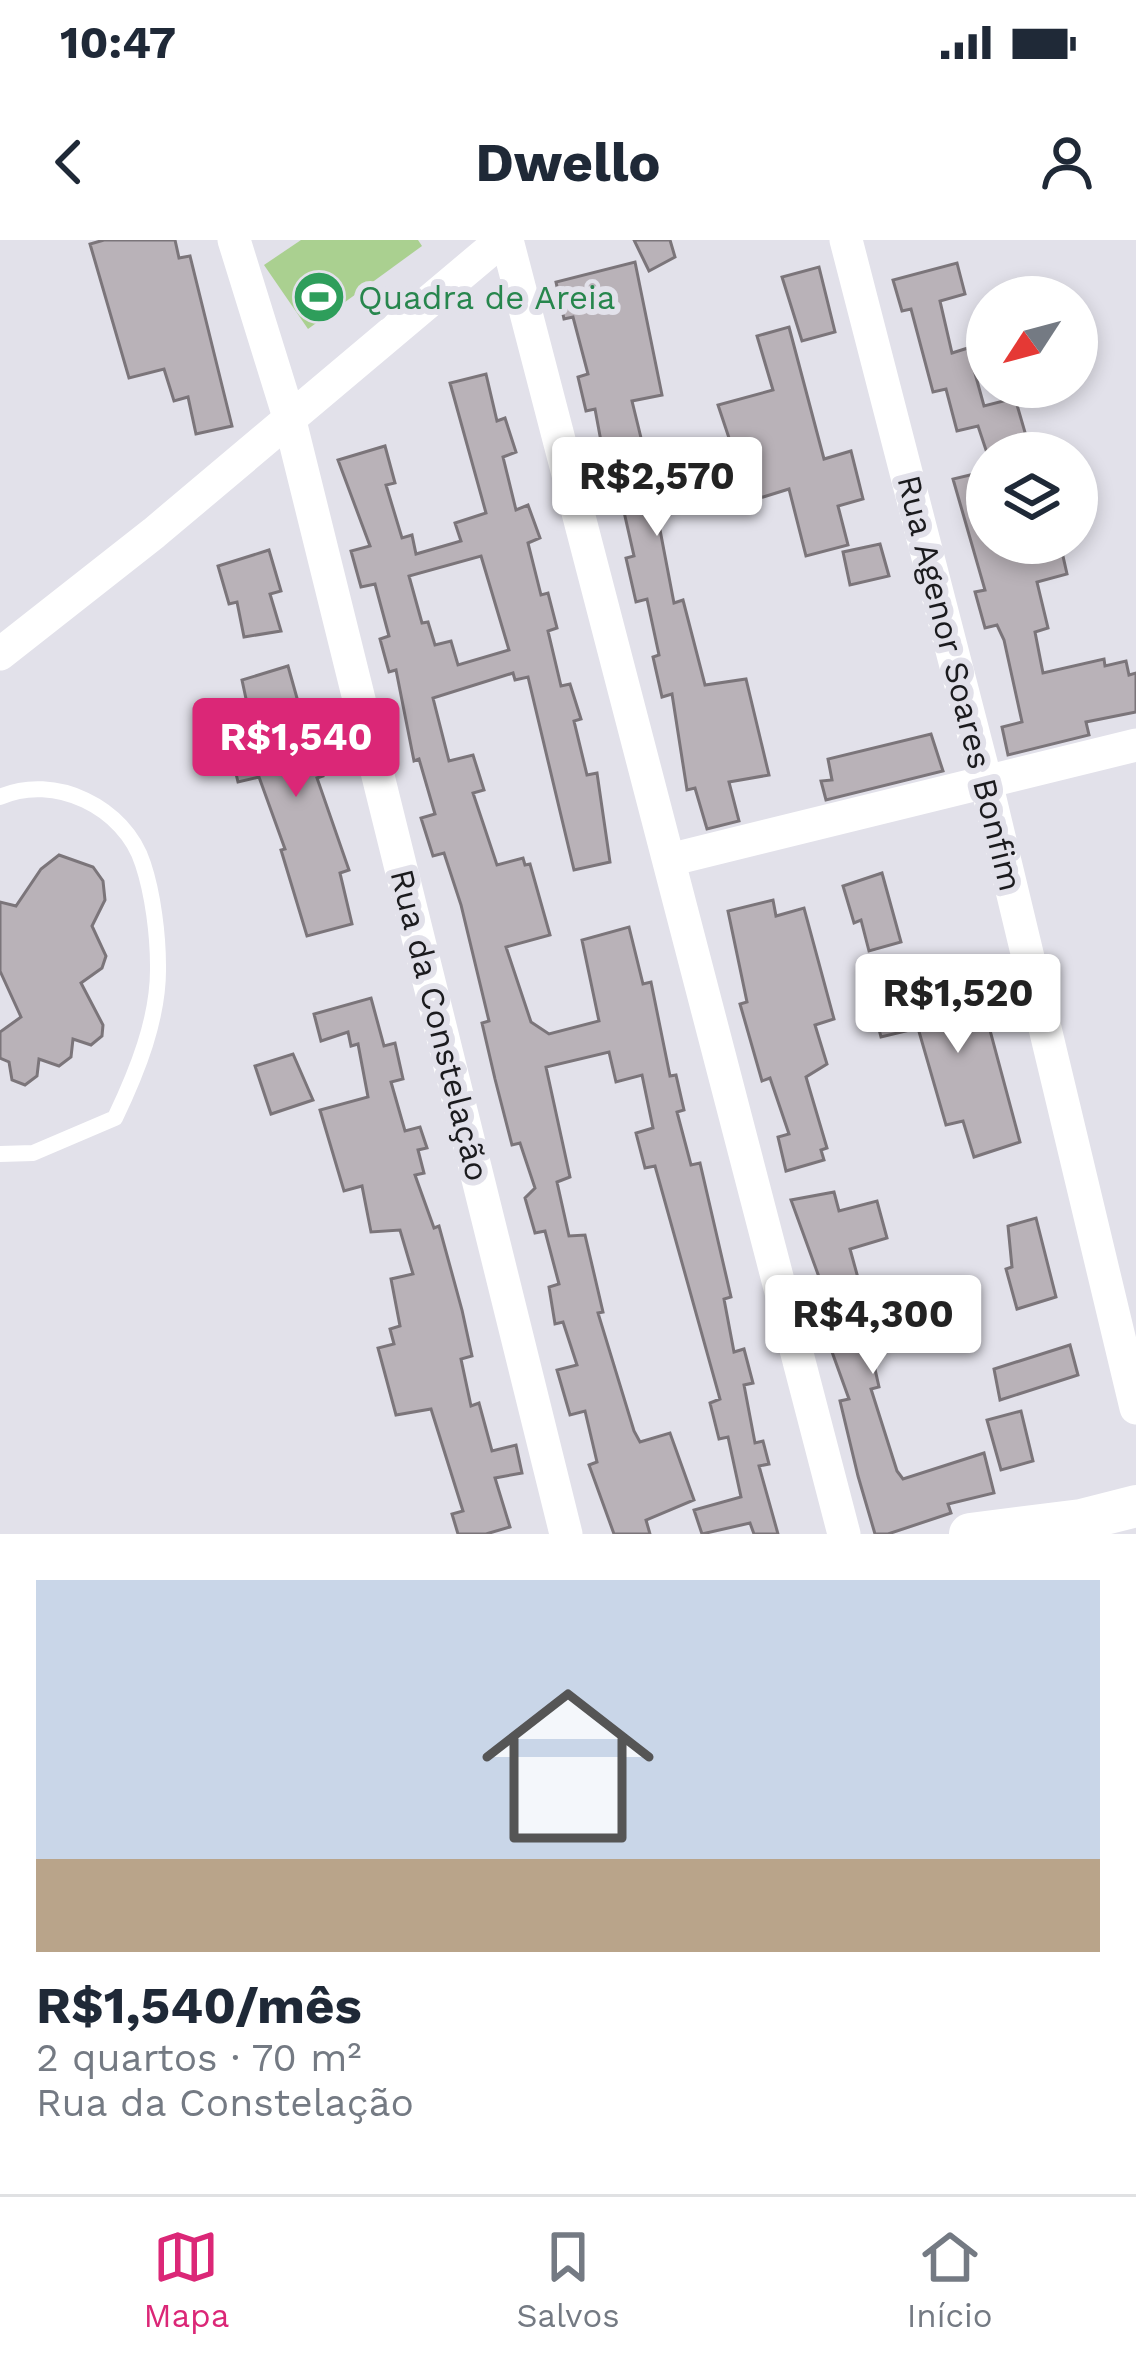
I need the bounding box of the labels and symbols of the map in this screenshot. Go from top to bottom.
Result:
sports icon: Quadra de Areia [291,269,347,325]
north arrow [966,276,1098,408]
place label: Quadra de Areia [358,278,615,317]
pin: R$2,570 [546,437,768,539]
street label: Rua Agenor Soares Bonfim [889,471,1031,895]
pin: R$1,540 [185,698,407,800]
street label: Rua da Constelação [382,865,498,1185]
pin: R$1,520 [847,954,1069,1056]
pin: R$4,300 [762,1275,984,1377]

